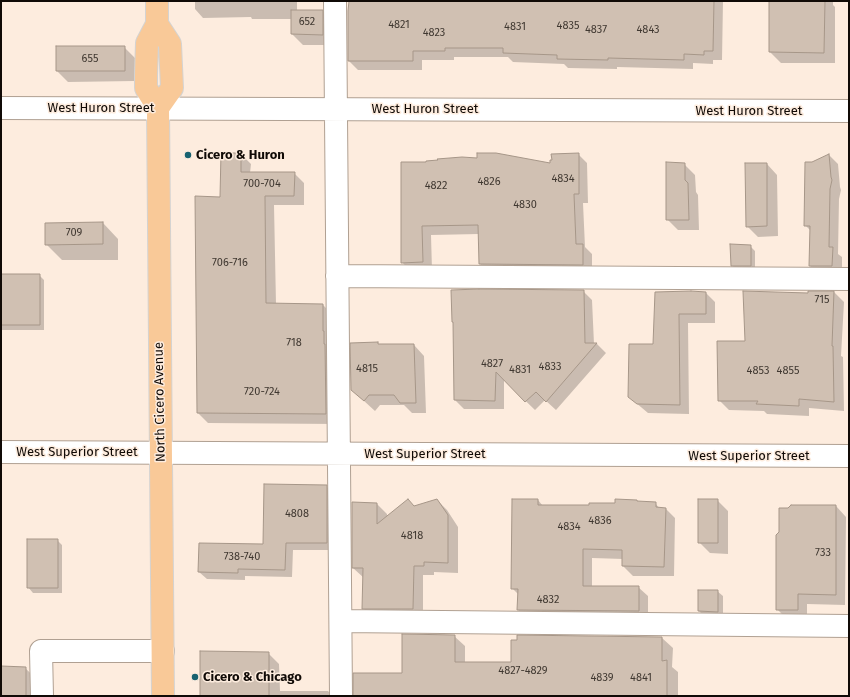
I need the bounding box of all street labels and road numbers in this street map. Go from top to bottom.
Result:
street label: West Huron Street [48,100,154,116]
street label: West Huron Street [372,101,478,117]
street label: West Huron Street [696,103,802,119]
street label: North Cicero Avenue [151,342,169,462]
street label: West Superior Street [16,444,138,460]
street label: West Superior Street [364,446,486,462]
street label: West Superior Street [688,448,810,464]

